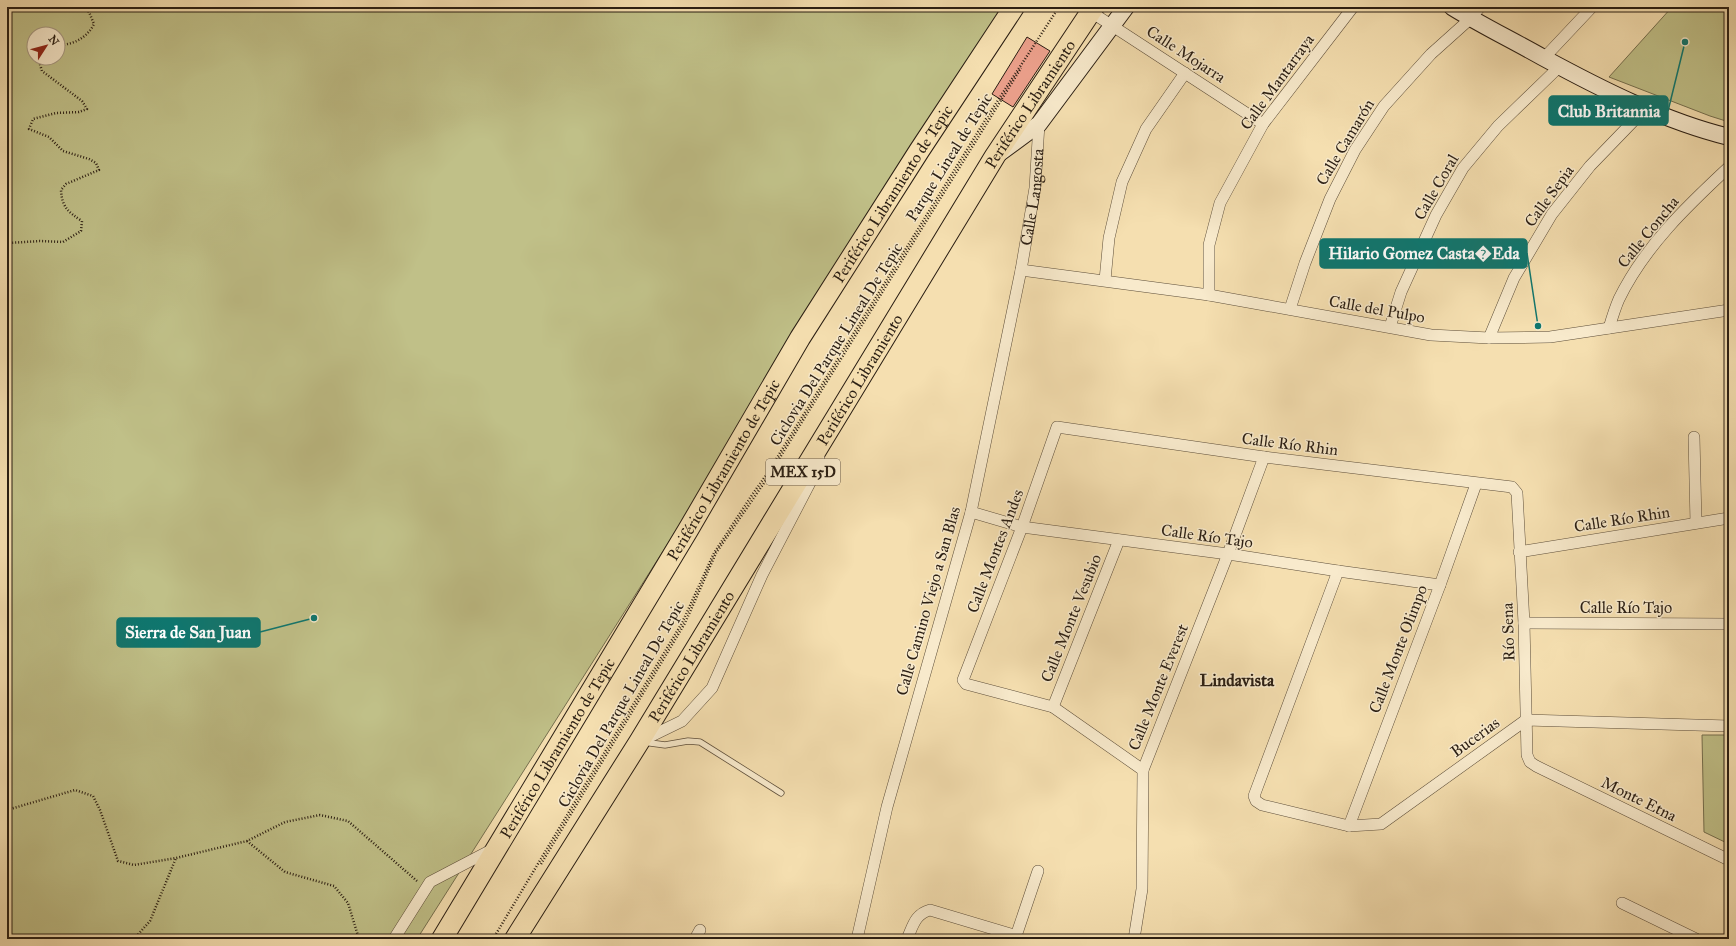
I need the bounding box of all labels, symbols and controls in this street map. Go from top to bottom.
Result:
street label: Calle Mojarra [1143,21,1229,87]
north arrow [26,26,66,66]
street label: Calle Mantarraya [1236,30,1318,133]
text: N [46,33,62,49]
street label: Periférico Libramiento [980,36,1079,172]
street label: Parque Lineal de Tepic [902,89,997,225]
street label: Calle Camarón [1312,95,1378,188]
callout: Club Britannia [1549,96,1668,125]
street label: Periférico Libramiento de Tepic [828,101,956,286]
text: Club Britannia [1558,101,1661,122]
street label: Calle Langosta [1016,148,1047,247]
street label: Calle Coral [1410,150,1463,223]
street label: Calle Sepia [1520,161,1578,230]
street label: Calle Concha [1613,192,1683,272]
street label: Ciclovia Del Parque Lineal De Tepic [765,239,908,450]
callout: Hilario Gomez Casta�Eda [1320,239,1527,268]
text: Hilario Gomez Casta�Eda [1328,243,1521,264]
street label: Calle del Pulpo [1328,291,1426,327]
street label: Periférico Libramiento [812,310,906,448]
street label: Periférico Libramiento de Tepic [662,375,784,564]
street label: Calle Río Rhin [1241,429,1340,459]
road number: MEX 15D [766,459,840,485]
street label: Calle Montes Andes [963,486,1027,616]
street label: Calle Río Rhin [1573,502,1672,536]
street label: Calle Camino Viejo a San Blas [892,504,964,698]
street label: Calle Río Tajo [1160,520,1254,552]
street label: Calle Monte Vesubio [1037,551,1105,685]
street label: Calle Monte Olimpo [1365,582,1431,716]
street label: Periférico Libramiento [644,587,738,725]
street label: Ciclovia Del Parque Lineal De Tepic [554,597,689,811]
street label: Calle Río Tajo [1580,598,1672,617]
street label: Río Sena [1497,602,1519,662]
callout: Sierra de San Juan [117,618,260,647]
street label: Calle Monte Everest [1124,621,1192,753]
text: Sierra de San Juan [125,622,252,643]
street label: Periférico Libramiento de Tepic [495,654,619,842]
district label: Lindavista [1200,670,1275,691]
street label: Bucerias [1447,713,1503,761]
street label: Monte Etna [1598,773,1680,825]

